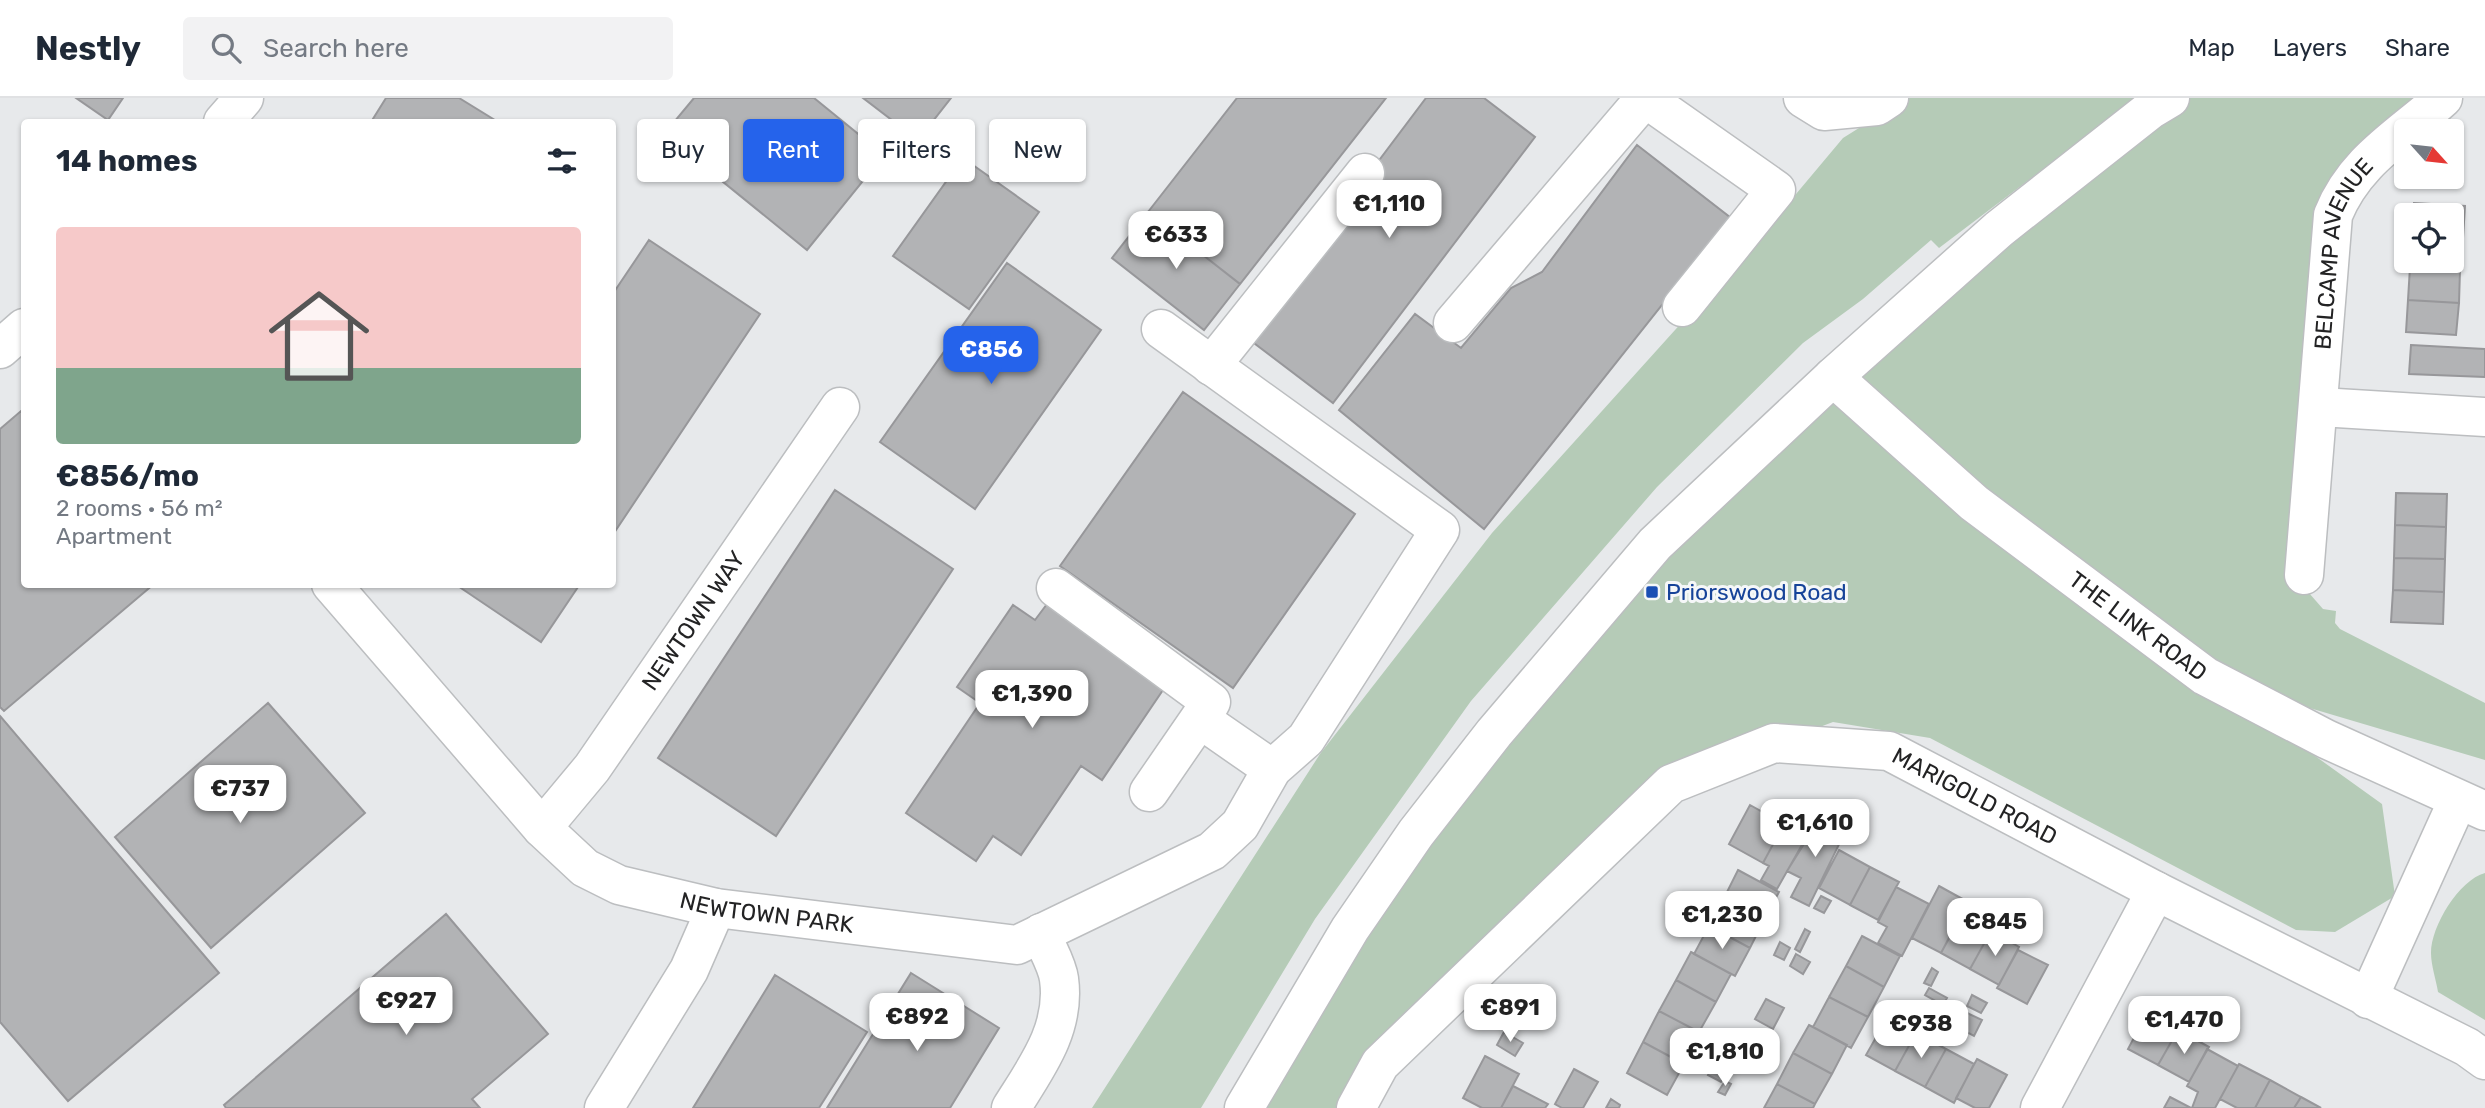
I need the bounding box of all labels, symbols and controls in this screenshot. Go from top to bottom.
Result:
search box [183,17,673,80]
text: Nestly [35,29,141,68]
icon: search [207,29,245,67]
text: Search here [263,33,409,64]
text: Map [2188,34,2235,62]
text: Layers [2273,34,2347,62]
text: Share [2385,34,2450,62]
chip: Buy [637,119,729,182]
chip: Rent [743,119,844,182]
chip: Filters [858,119,975,182]
chip: New [989,119,1086,182]
north arrow [2394,119,2464,189]
map controls [2394,119,2464,273]
icon: filters [543,142,581,180]
text: 14 homes [56,143,198,179]
street label: BELCAMP AVENUE [2308,152,2379,351]
pin: €1,110 [1332,180,1446,240]
text: €1,110 [1353,189,1425,217]
button: locate [2394,203,2464,273]
pin: €633 [1135,212,1217,271]
text: €633 [1144,220,1208,248]
icon: home [256,273,382,399]
pin: €856 [950,327,1032,386]
text: €856 [959,335,1023,363]
text: €856/mo [56,458,199,494]
text: 2 rooms · 56 m² [56,494,223,522]
text: Apartment [56,522,172,550]
street label: NEWTOWN WAY [636,545,751,696]
street label: THE LINK ROAD [2063,565,2213,687]
place label: Priorswood Road [1666,578,1847,606]
marker: Priorswood Road [1644,584,1660,600]
pin: €1,390 [975,670,1089,730]
text: €1,390 [991,679,1073,707]
street label: MARIGOLD ROAD [1888,741,2062,851]
pin: €737 [199,766,281,825]
text: €737 [210,774,270,802]
pin: €1,610 [1758,800,1872,859]
text: €1,610 [1776,808,1854,836]
street label: NEWTOWN PARK [677,886,855,939]
pin: €1,230 [1665,892,1779,951]
pin: €845 [1954,898,2036,958]
text: €1,230 [1681,900,1763,928]
text: €845 [1963,907,2027,935]
pin: €927 [365,978,447,1037]
pin: €891 [1469,984,1551,1044]
text: €927 [376,986,436,1014]
pin: €892 [876,993,958,1053]
text: €891 [1480,993,1540,1021]
pin: €1,470 [2127,996,2241,1056]
pin: €938 [1880,1000,1962,1060]
text: €892 [885,1002,949,1030]
text: €1,470 [2144,1005,2224,1033]
text: €938 [1889,1009,1953,1037]
pin: €1,810 [1668,1028,1782,1088]
text: €1,810 [1686,1037,1764,1065]

